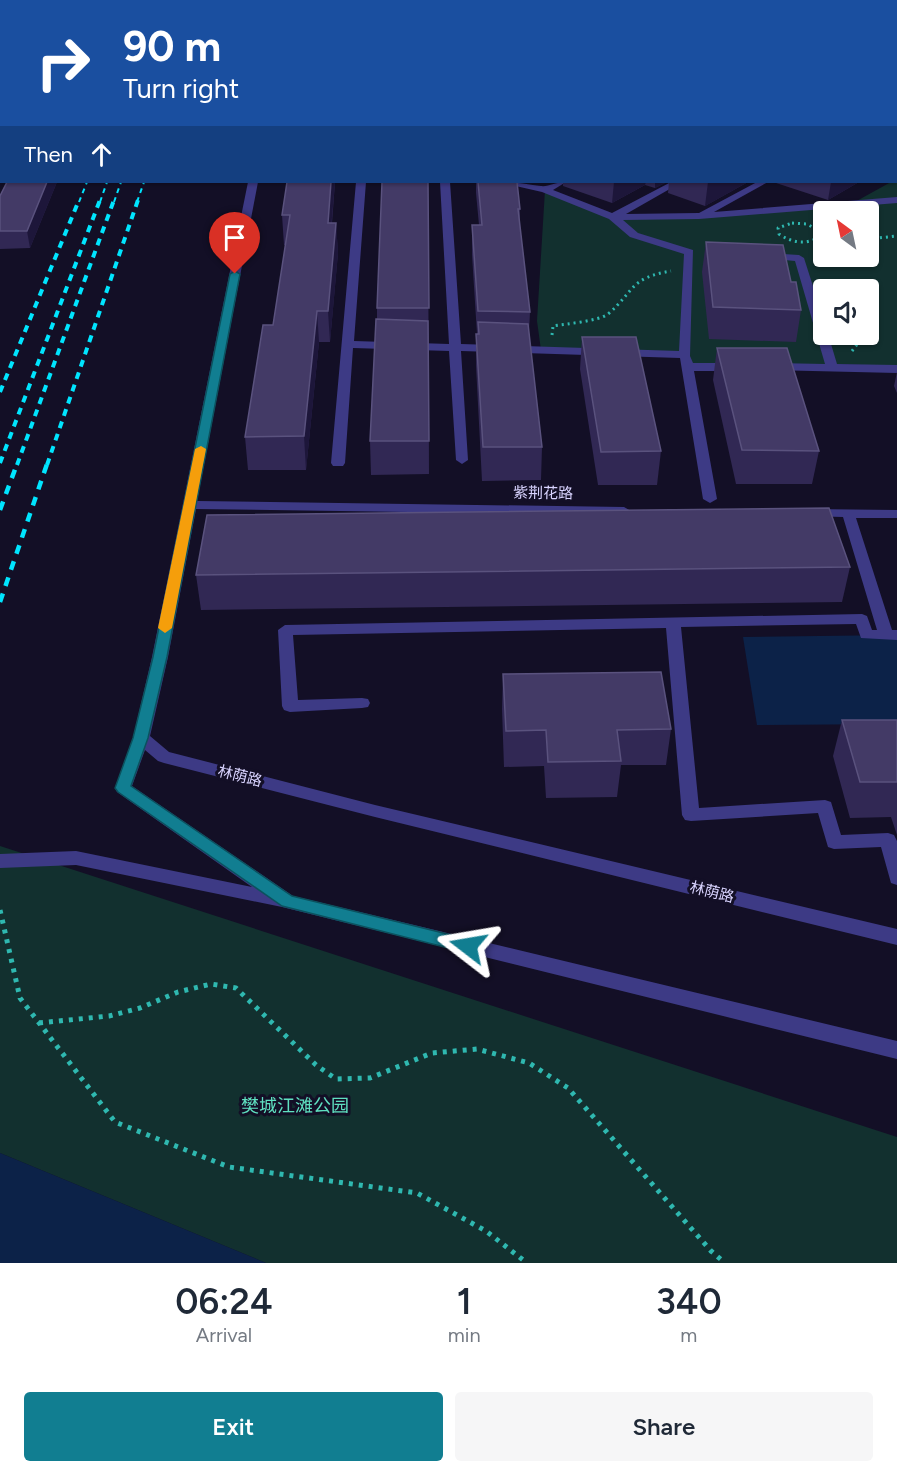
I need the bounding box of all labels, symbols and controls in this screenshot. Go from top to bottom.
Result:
text: 90 m [123,21,221,72]
icon: right [24,24,102,102]
text: Turn right [123,72,239,105]
icon: ahead [85,138,118,171]
text: Then [24,141,73,168]
north arrow [813,201,879,267]
map controls [813,201,879,345]
pin [209,212,260,274]
icon: arrive [218,221,251,254]
button: sound [813,279,879,345]
street label: 紫荆花路 [513,483,573,503]
street label: 林荫路 [216,762,264,790]
street label: 林荫路 [688,878,736,906]
position arrow [436,914,500,978]
park label: 樊城江滩公园 [241,1095,349,1117]
text: 06:24 [175,1280,273,1323]
text: 1 [457,1280,472,1323]
text: 340 [656,1280,722,1323]
text: Arrival [196,1323,252,1347]
text: min [448,1323,481,1347]
text: m [680,1323,697,1347]
button: Exit [24,1392,443,1461]
button: Share [455,1392,873,1461]

